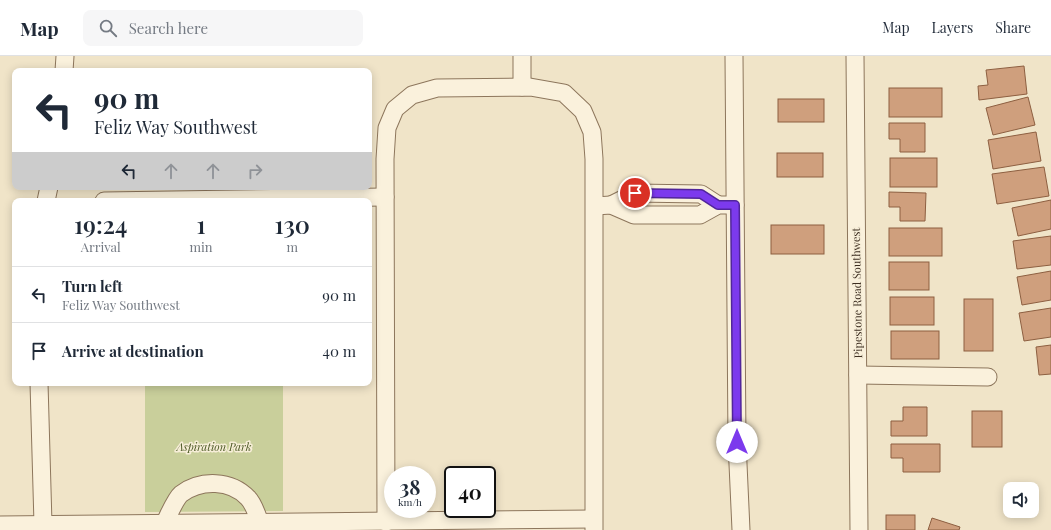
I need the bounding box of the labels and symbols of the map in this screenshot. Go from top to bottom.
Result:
pin [618,176,652,210]
street label: Pipestone Road Southwest [848,228,865,358]
position arrow [716,421,758,463]
park label: Aspiration Park [176,439,252,454]
speed limit sign: 40 [444,466,496,518]

